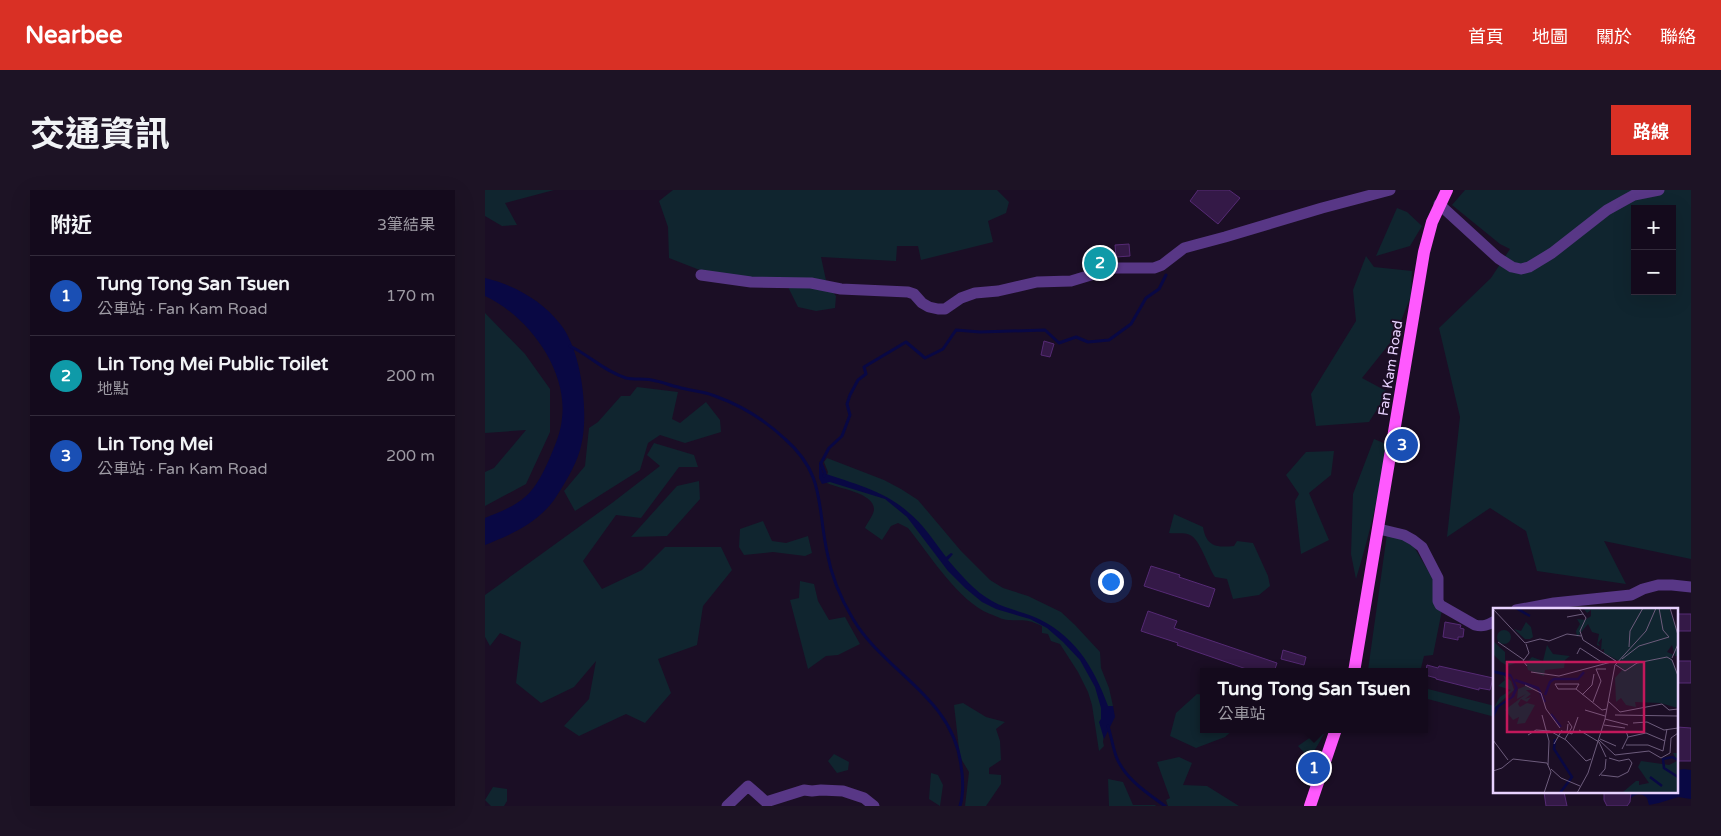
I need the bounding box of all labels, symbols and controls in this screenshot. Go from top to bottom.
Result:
text: Nearbee [25,21,123,50]
text: 首頁 [1468,26,1504,48]
text: 地圖 [1532,26,1568,48]
text: 關於 [1596,26,1632,48]
text: 聯絡 [1660,26,1696,48]
button: 路線 [1611,105,1691,155]
text: 交通資訊 [30,114,170,156]
map controls [1631,205,1676,295]
button: + [1631,205,1676,250]
text: 附近 [50,213,92,238]
text: 3筆結果 [377,215,435,235]
pin: 2 [1084,244,1116,282]
button: − [1631,250,1676,295]
text: Tung Tong San Tsuen [97,273,290,295]
text: 1 [61,286,71,306]
text: 170 m [386,286,435,306]
text: 公車站 · Fan Kam Road [97,299,268,319]
street label: Fan Kam Road [1375,319,1406,417]
text: Lin Tong Mei Public Toilet [97,353,328,375]
text: 2 [61,366,71,386]
text: 200 m [386,366,435,386]
text: 地點 [97,379,129,399]
pin: 3 [1386,426,1418,464]
text: Lin Tong Mei [97,433,213,455]
text: 3 [61,446,71,466]
text: 200 m [386,446,435,466]
text: 公車站 · Fan Kam Road [97,459,268,479]
your location [1098,569,1124,595]
inset map [1493,608,1679,794]
popup [1200,668,1428,733]
text: Tung Tong San Tsuen [1218,678,1410,700]
text: 公車站 [1218,704,1266,724]
pin: 1 [1298,749,1330,787]

